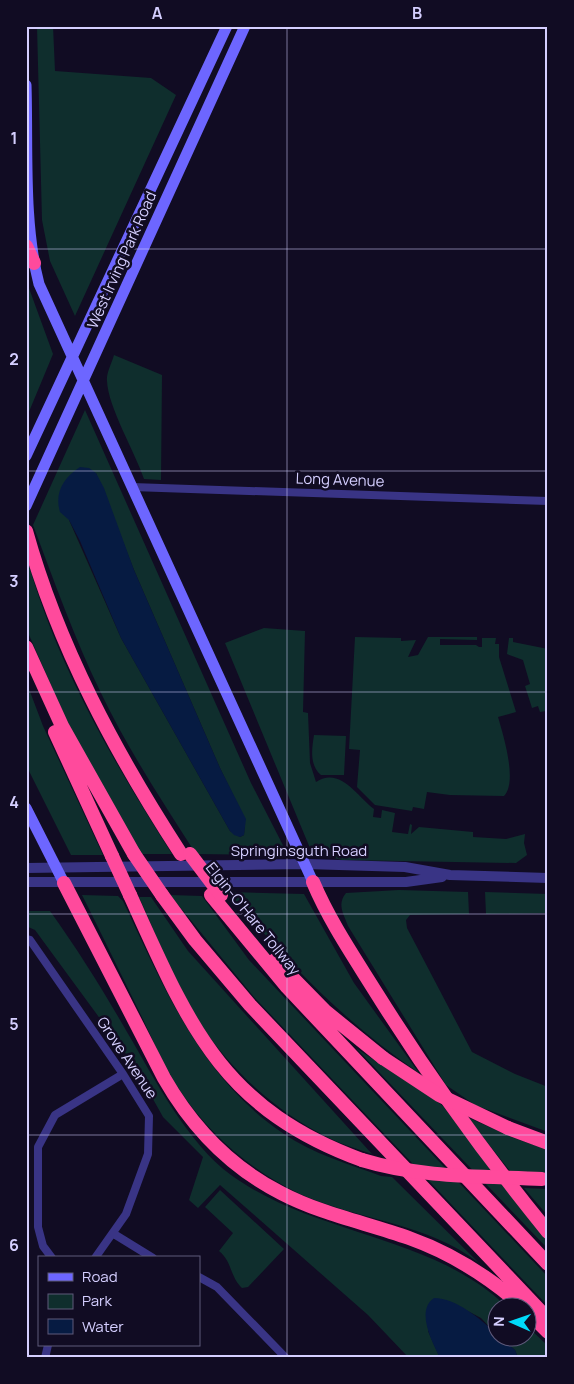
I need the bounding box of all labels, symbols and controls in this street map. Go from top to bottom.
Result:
text: A [152,2,163,24]
text: B [412,2,422,24]
text: 1 [10,127,18,149]
street label: West Irving Park Road [82,188,161,332]
text: 2 [9,348,19,370]
street label: Long Avenue [295,467,385,492]
text: 3 [9,570,19,592]
text: 4 [9,791,19,813]
street label: Springinsguth Road [231,840,367,861]
street label: Elgin-O'Hare Tollway [201,858,306,980]
text: 5 [9,1013,19,1035]
street label: Grove Avenue [92,1013,163,1103]
text: 6 [9,1234,19,1256]
legend [38,1256,200,1346]
text: Road [82,1266,118,1287]
text: Park [82,1290,112,1311]
north arrow [486,1296,536,1346]
text: Water [82,1316,124,1337]
text: N [489,1316,508,1327]

